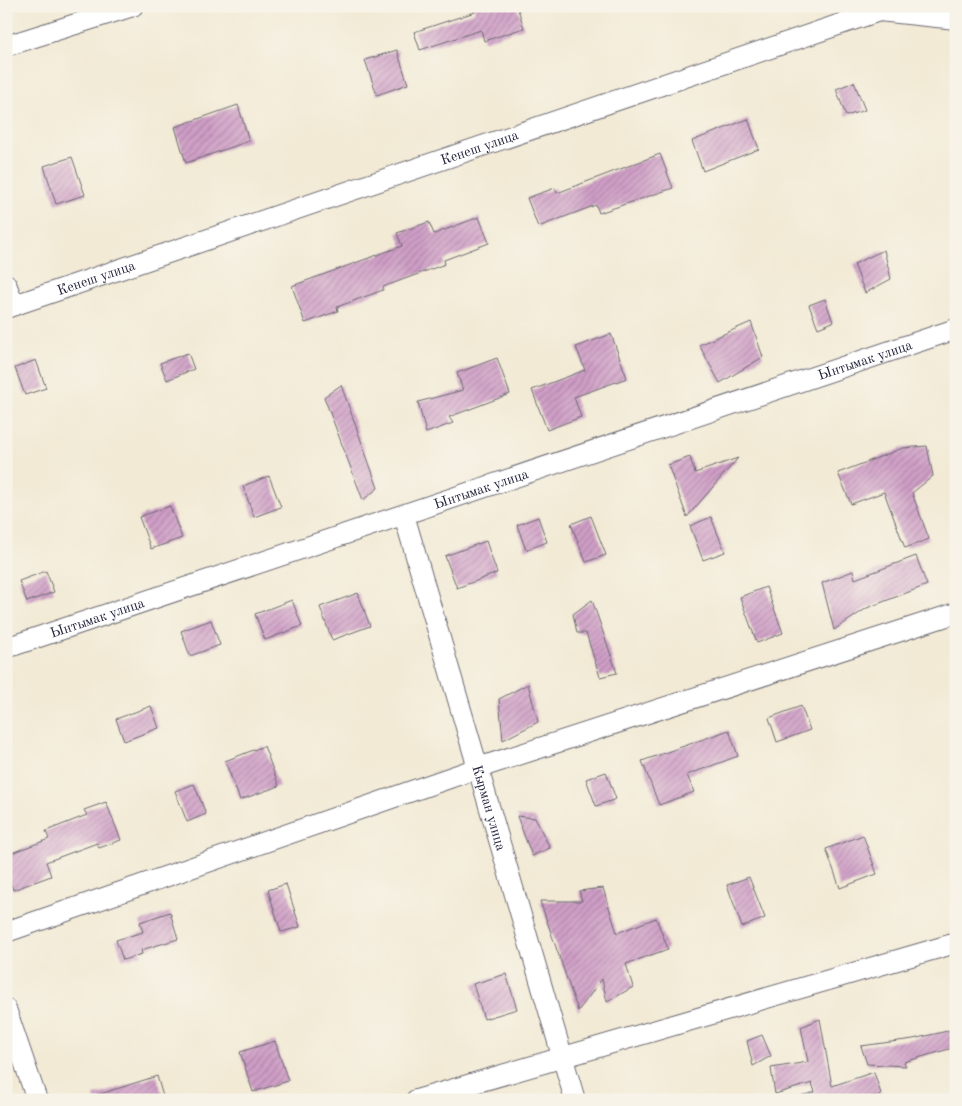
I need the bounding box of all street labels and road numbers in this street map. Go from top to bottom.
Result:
street label: Кенеш улица [439,128,520,168]
street label: Кенеш улица [56,259,137,298]
street label: Ынтымак улица [816,338,914,383]
street label: Ынтымак улица [432,467,530,512]
street label: Ынтымак улица [48,596,146,641]
street label: Кырман улица [469,764,508,853]

